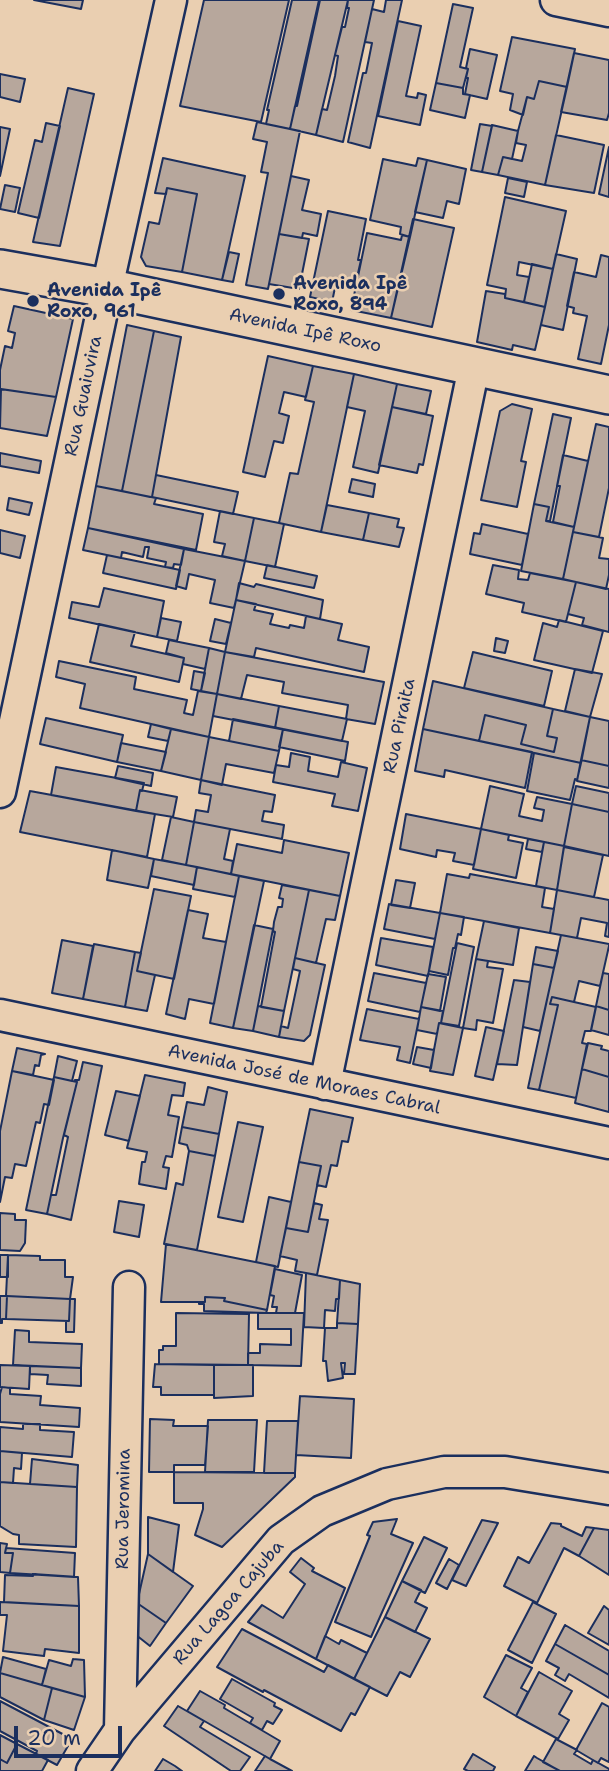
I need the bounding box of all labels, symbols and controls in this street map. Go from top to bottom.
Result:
place label: Avenida Ipê Roxo, 894 [293,273,408,316]
place label: Avenida Ipê Roxo, 961 [47,280,162,322]
marker: Avenida Ipê Roxo, 894 [271,286,287,302]
marker: Avenida Ipê Roxo, 961 [25,293,41,309]
street label: Avenida Ipê Roxo [227,304,383,358]
street label: Rua Guaiuvira [61,334,107,458]
street label: Rua Piraita [379,676,421,776]
street label: Avenida José de Moraes Cabral [166,1041,442,1119]
street label: Rua Jeromina [112,1448,136,1570]
street label: Rua Lagoa Cajuba [169,1536,289,1670]
scale bar [18,1712,126,1756]
text: 20 m [27,1724,81,1752]

